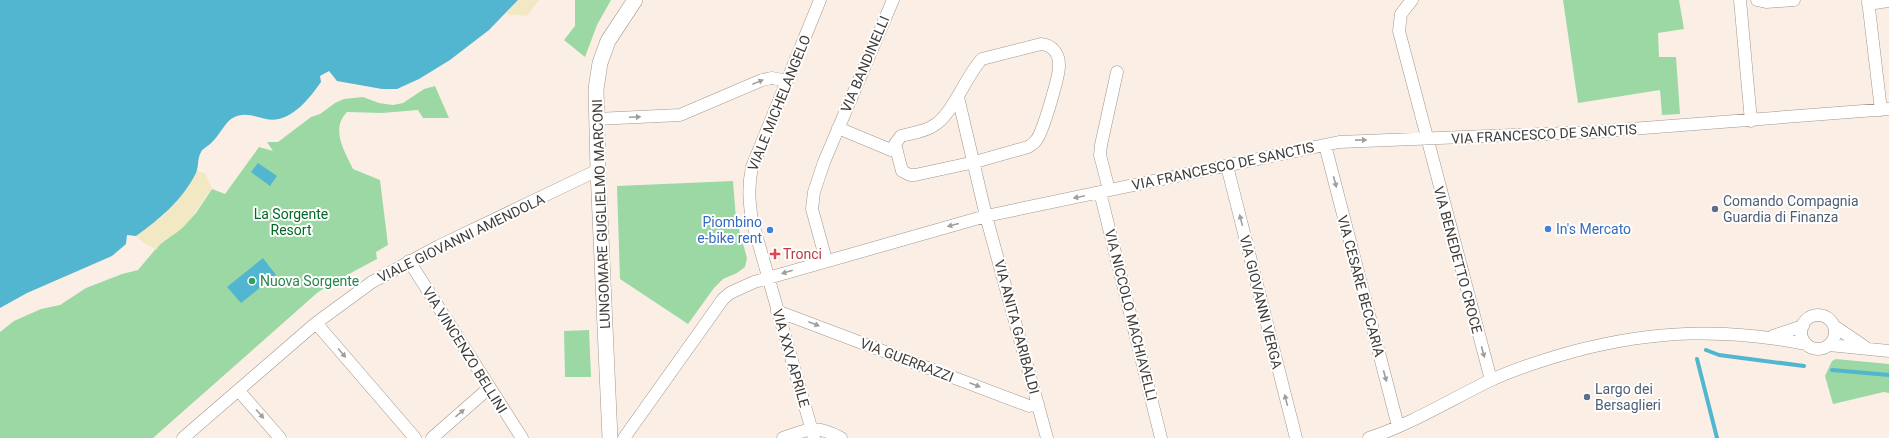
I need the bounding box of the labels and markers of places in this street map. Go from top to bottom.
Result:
place label: Comando Compagnia Guardia di Finanza [1723,193,1859,225]
marker: Comando Compagnia Guardia di Finanza [1710,204,1720,214]
place label: Piombino e-bike rent [697,214,762,246]
place label: In's Mercato [1556,221,1631,237]
marker: In's Mercato [1543,224,1553,234]
marker: Piombino e-bike rent [765,225,775,235]
place label: Tronci [783,246,822,262]
marker: Tronci [770,249,780,259]
place label: Nuova Sorgente [260,273,359,289]
marker: Nuova Sorgente [247,276,257,286]
place label: Largo dei Bersaglieri [1595,381,1661,413]
marker: Largo dei Bersaglieri [1582,392,1592,402]

